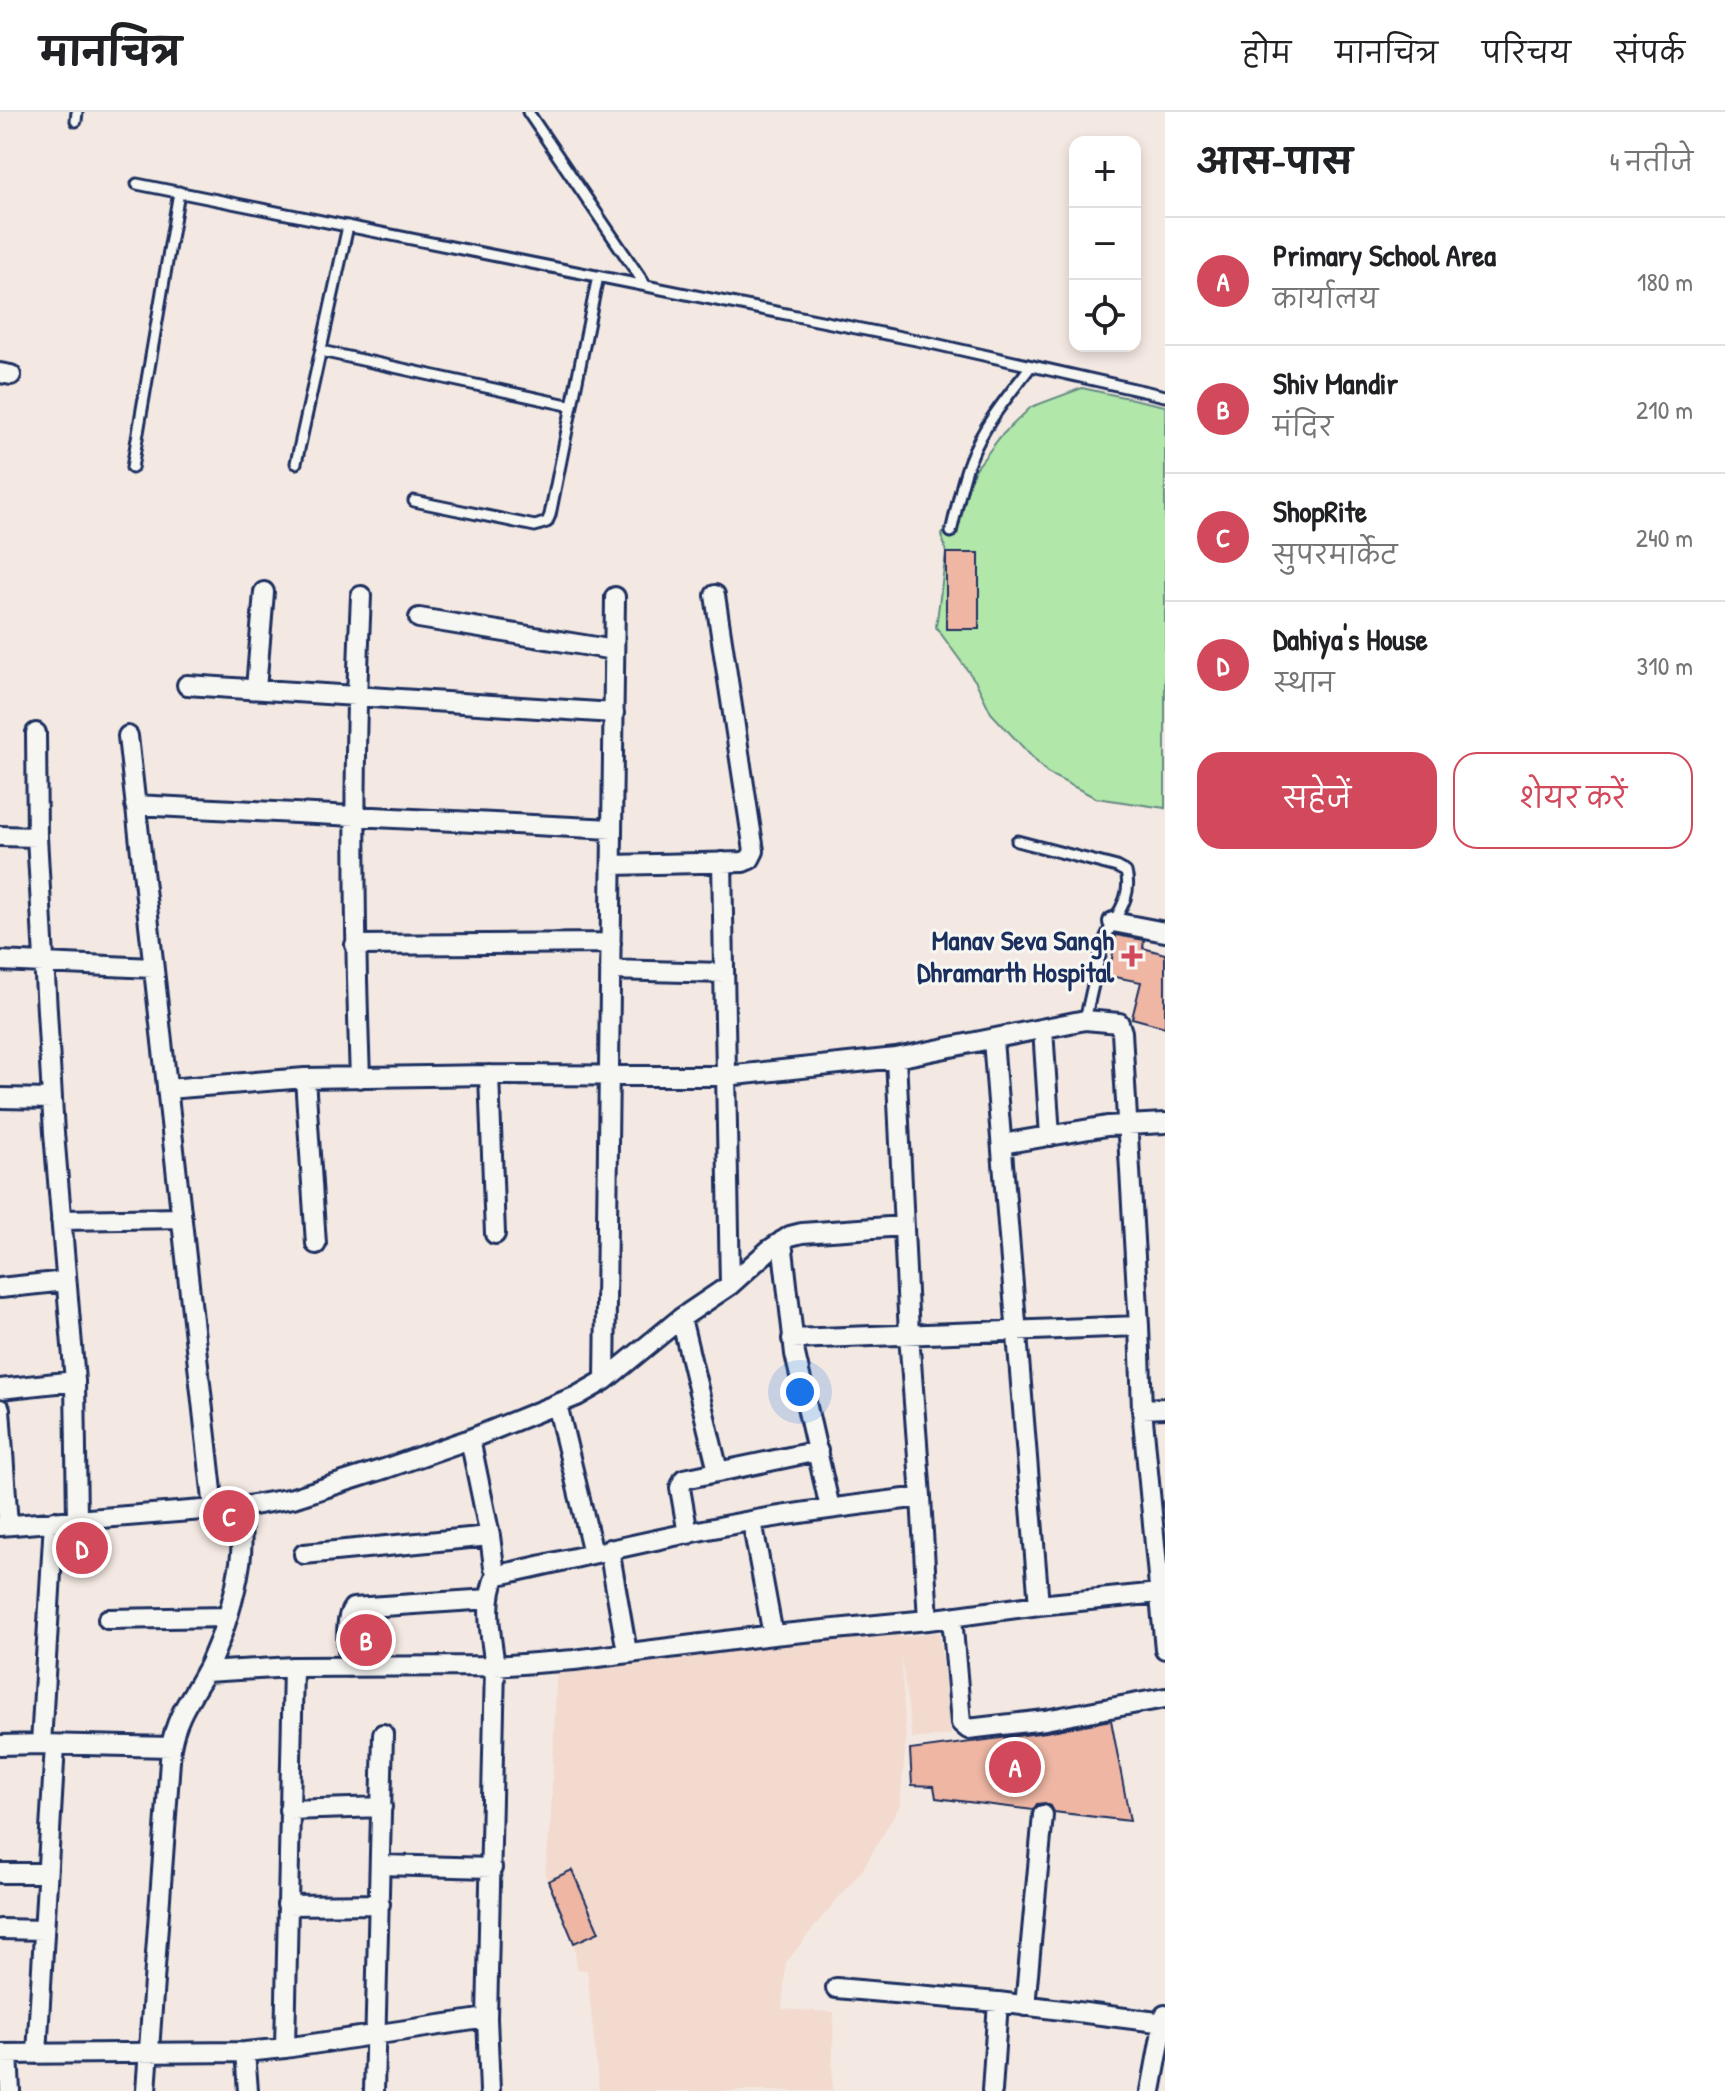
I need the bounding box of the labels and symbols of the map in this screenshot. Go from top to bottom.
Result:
place label: Manav Seva Sangh Dhramarth Hospital [917,921,1115,992]
marker: Manav Seva Sangh Dhramarth Hospital [1121,945,1143,967]
your location [780,1372,820,1412]
pin: C [203,1486,255,1546]
pin: D [56,1518,108,1578]
pin: B [340,1610,392,1670]
pin: A [989,1737,1041,1797]

